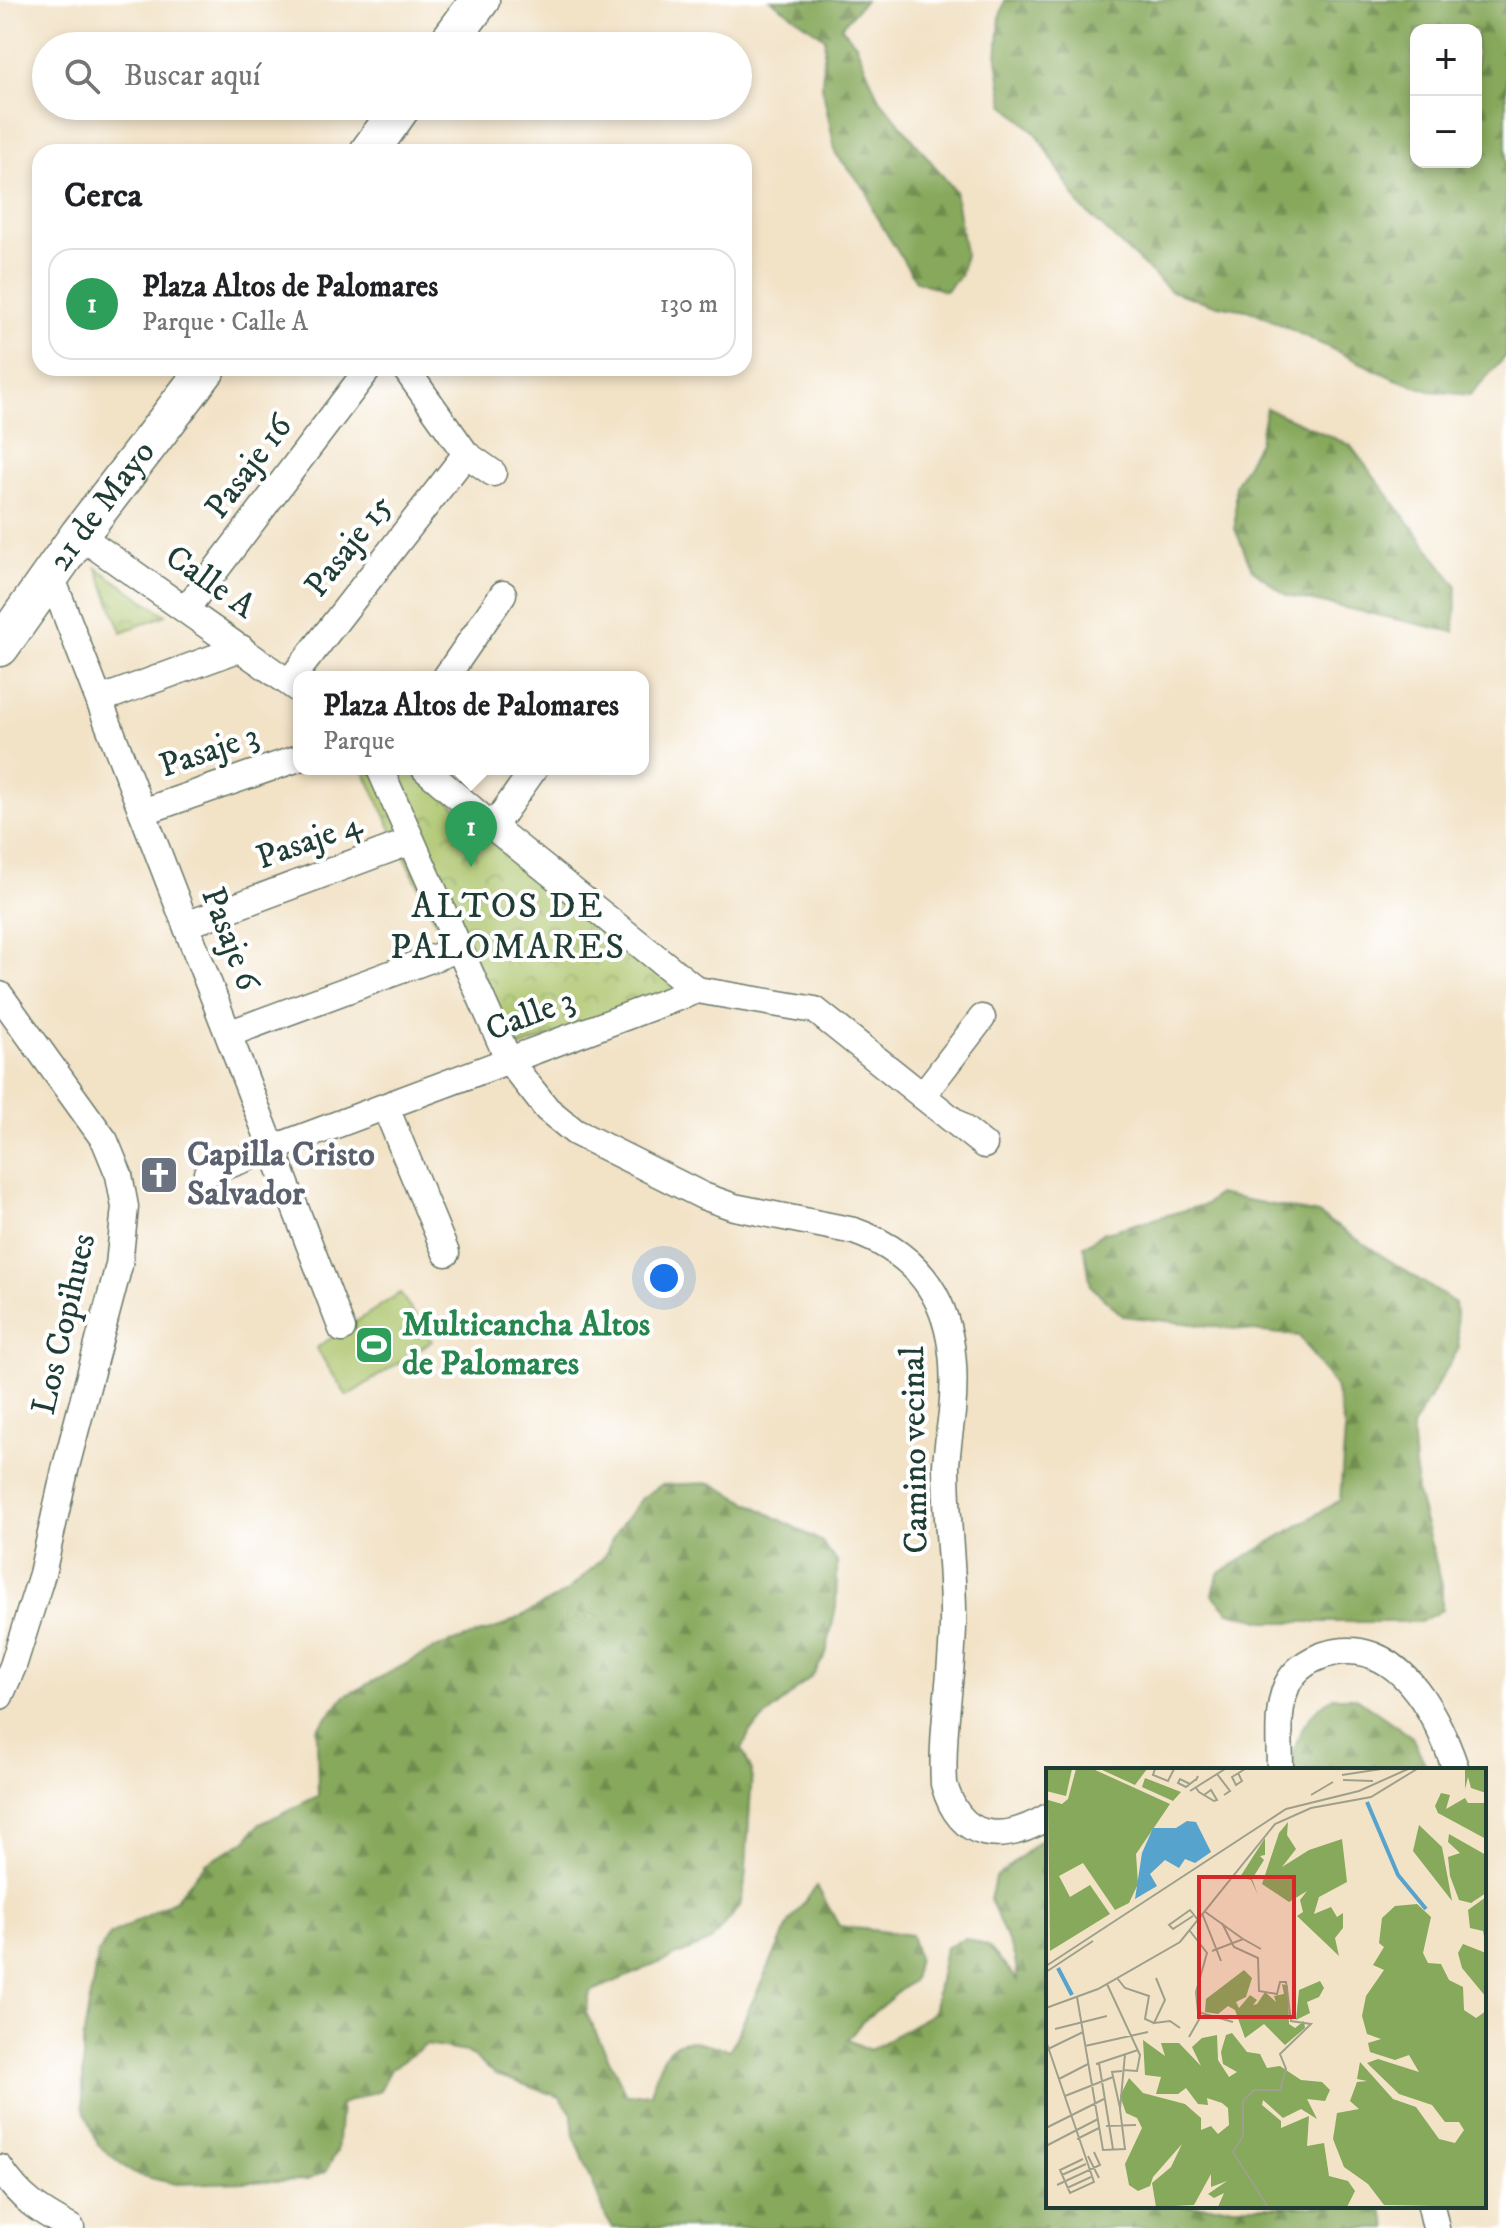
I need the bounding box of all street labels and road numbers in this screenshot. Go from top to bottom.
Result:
street label: Pasaje 16 [196,406,303,527]
street label: 21 de Mayo [39,432,165,579]
street label: Pasaje 15 [296,486,402,606]
street label: Calle A [157,536,263,628]
street label: Pasaje 3 [154,715,264,787]
street label: Pasaje 4 [251,802,369,879]
street label: Pasaje 6 [191,881,269,998]
street label: Calle 3 [480,979,580,1051]
street label: Los Copihues [23,1230,105,1418]
street label: Camino vecinal [892,1345,938,1554]

